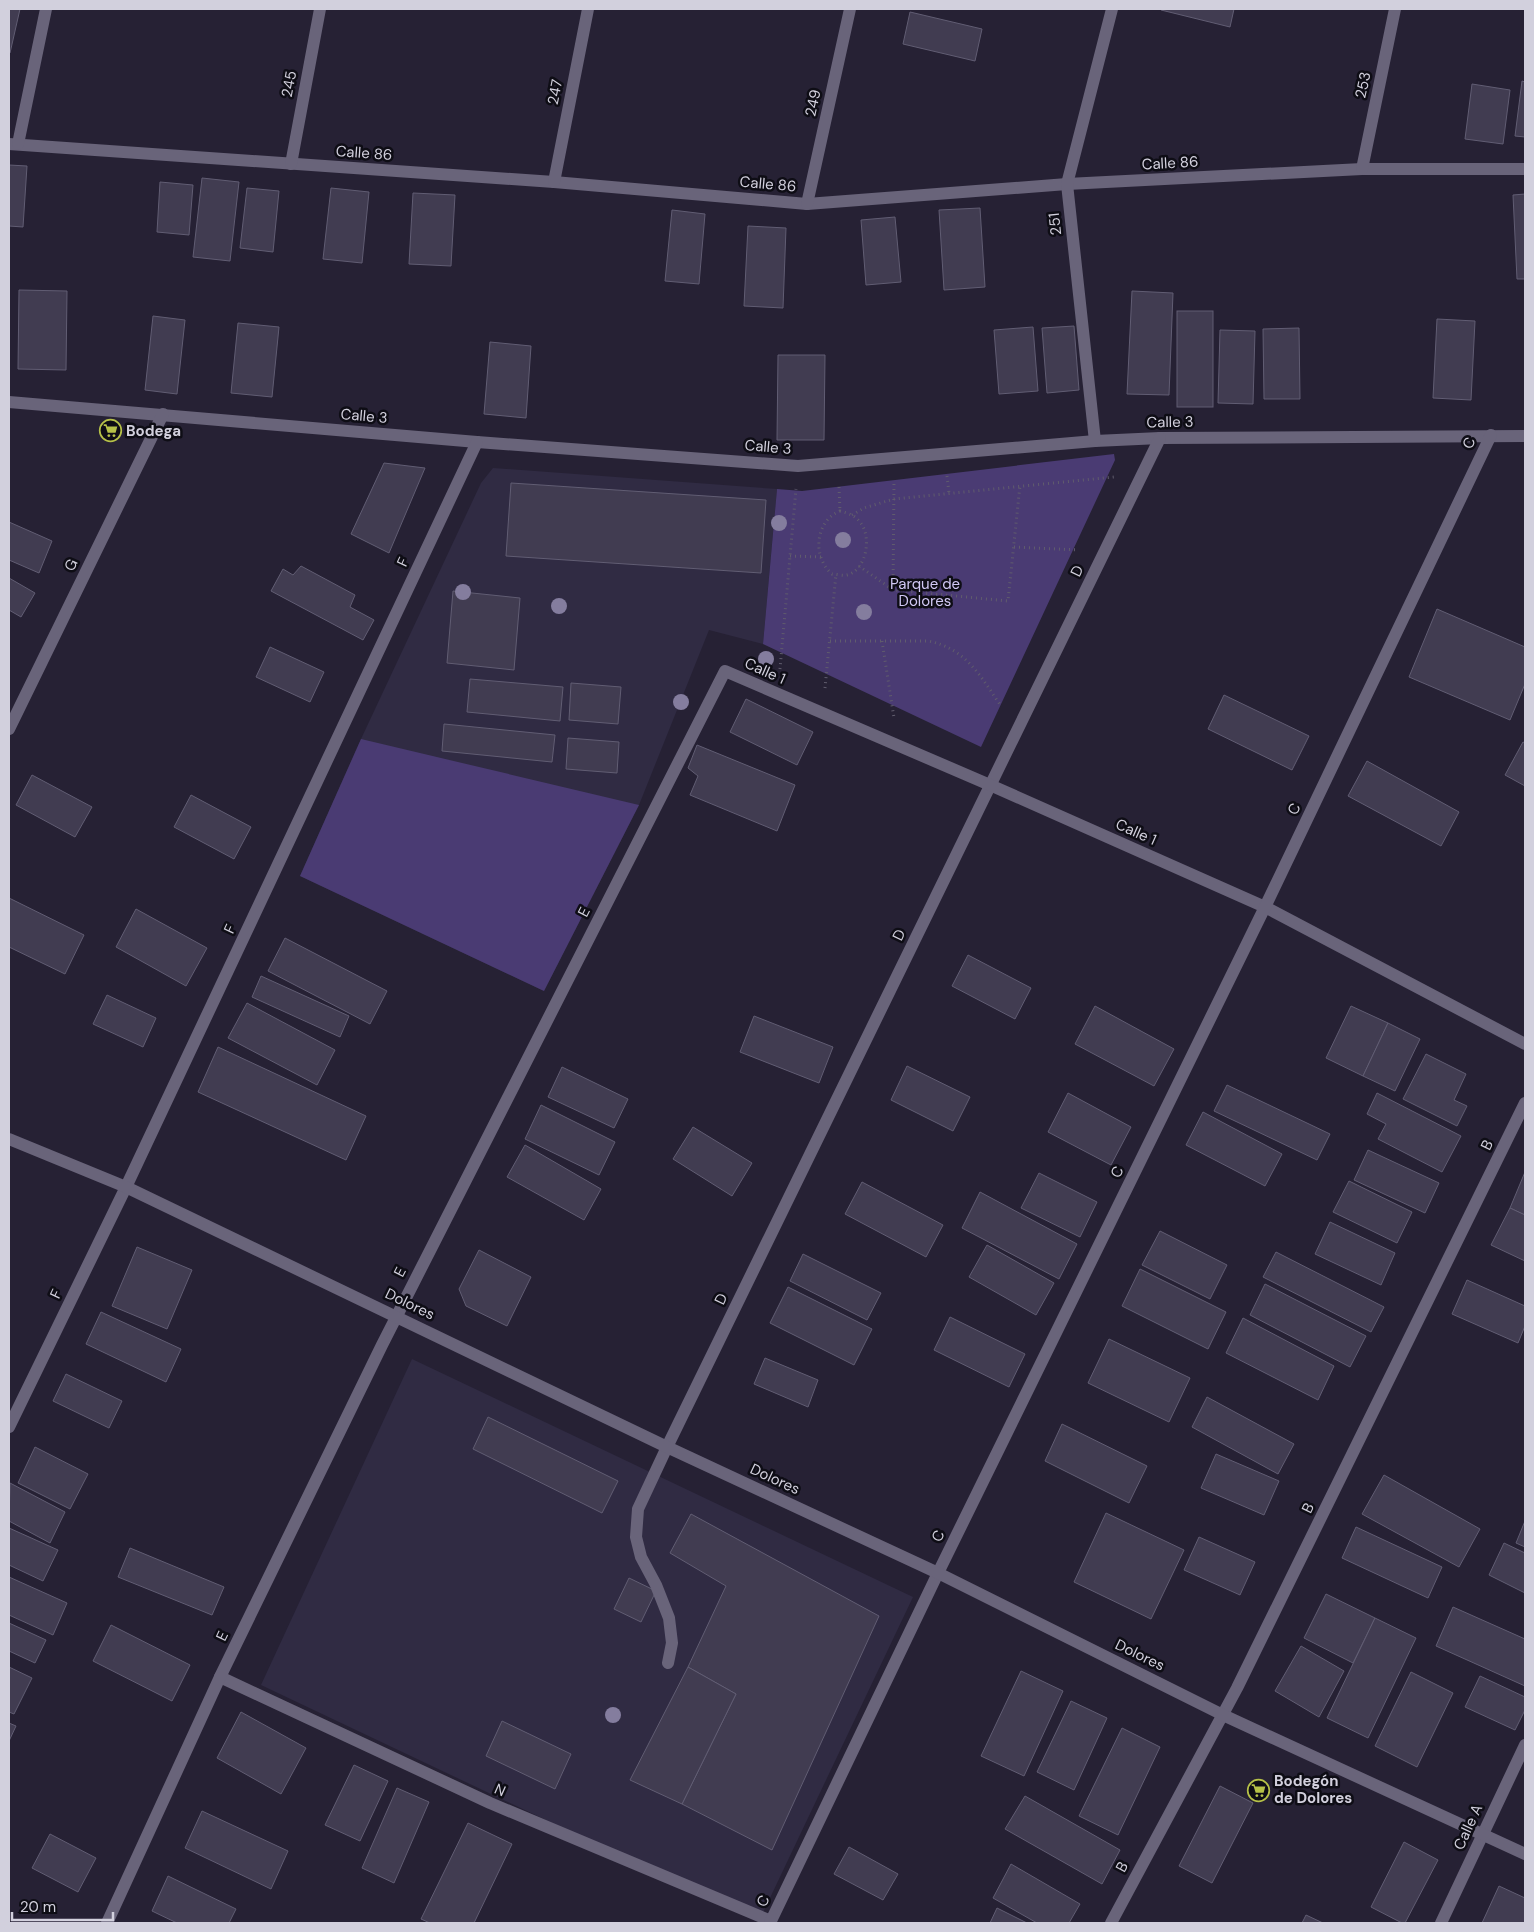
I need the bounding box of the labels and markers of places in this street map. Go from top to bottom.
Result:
supermarket icon: Bodega [98,419,122,443]
place label: Bodega [126,421,181,441]
place label: Bodegón de Dolores [1274,1771,1352,1808]
supermarket icon: Bodegón de Dolores [1246,1778,1270,1802]

